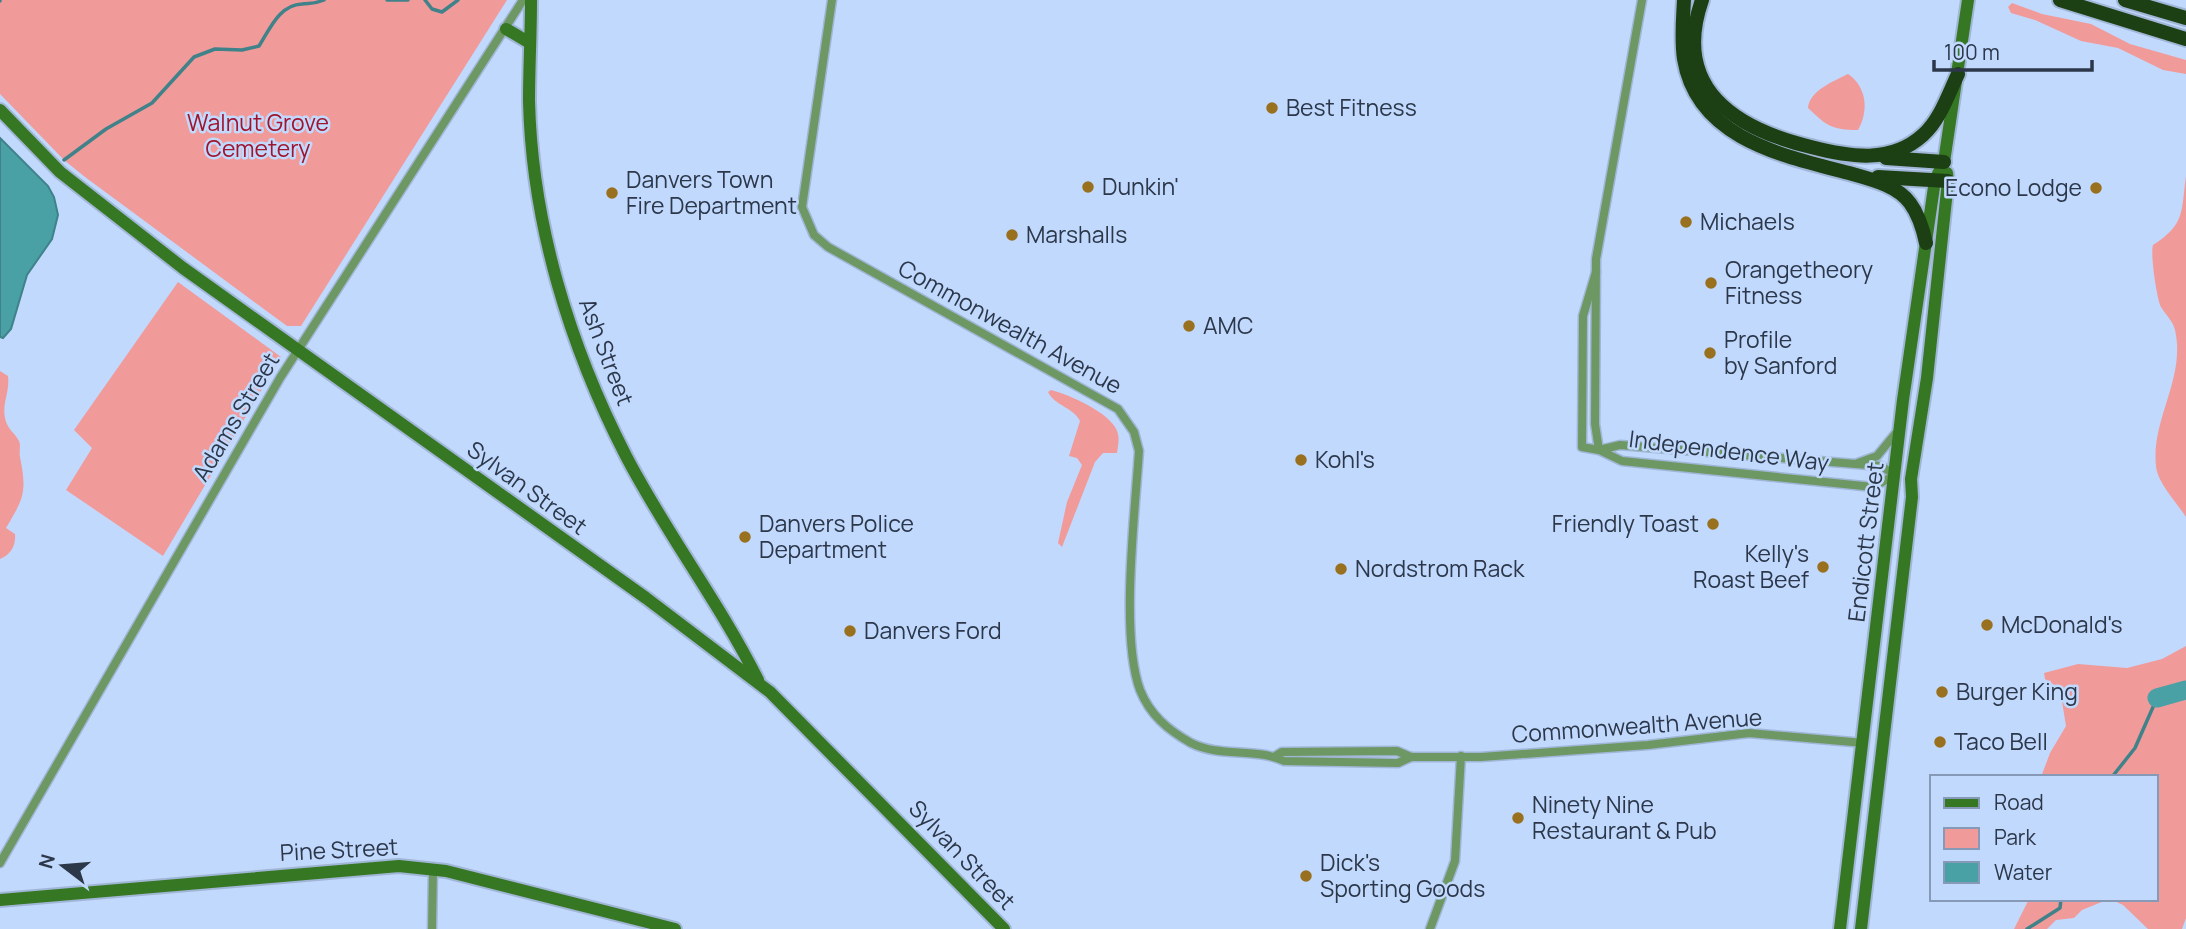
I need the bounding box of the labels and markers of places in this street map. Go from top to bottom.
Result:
place label: Best Fitness [1286,91,1417,123]
marker: Best Fitness [1264,100,1280,116]
place label: Danvers Town Fire Department [626,163,797,221]
place label: Dunkin' [1102,170,1179,202]
place label: Econo Lodge [1945,171,2082,203]
marker: Dunkin' [1080,179,1096,195]
marker: Econo Lodge [2088,180,2104,196]
marker: Danvers Town Fire Department [604,185,620,201]
place label: Michaels [1700,205,1795,237]
marker: Michaels [1678,214,1694,230]
place label: Marshalls [1026,218,1127,250]
marker: Marshalls [1004,227,1020,243]
place label: Orangetheory Fitness [1725,253,1873,311]
marker: Orangetheory Fitness [1703,275,1719,291]
place label: AMC [1203,309,1253,341]
marker: AMC [1181,318,1197,334]
place label: Profile by Sanford [1724,323,1837,381]
marker: Profile by Sanford [1702,345,1718,361]
place label: Kohl's [1315,443,1375,475]
marker: Kohl's [1293,452,1309,468]
place label: Danvers Police Department [759,507,914,565]
place label: Friendly Toast [1552,507,1699,539]
marker: Friendly Toast [1705,516,1721,532]
marker: Danvers Police Department [737,529,753,545]
place label: Kelly's Roast Beef [1693,537,1809,595]
place label: Nordstrom Rack [1355,552,1525,584]
marker: Kelly's Roast Beef [1815,559,1831,575]
marker: Nordstrom Rack [1333,561,1349,577]
place label: McDonald's [2001,608,2123,640]
place label: Danvers Ford [864,614,1002,646]
marker: McDonald's [1979,617,1995,633]
marker: Danvers Ford [842,623,858,639]
place label: Burger King [1956,675,2078,707]
marker: Burger King [1934,684,1950,700]
place label: Taco Bell [1954,725,2048,757]
marker: Taco Bell [1932,734,1948,750]
place label: Ninety Nine Restaurant & Pub [1532,788,1717,846]
marker: Ninety Nine Restaurant & Pub [1510,810,1526,826]
place label: Dick's Sporting Goods [1320,846,1485,904]
marker: Dick's Sporting Goods [1298,868,1314,884]

